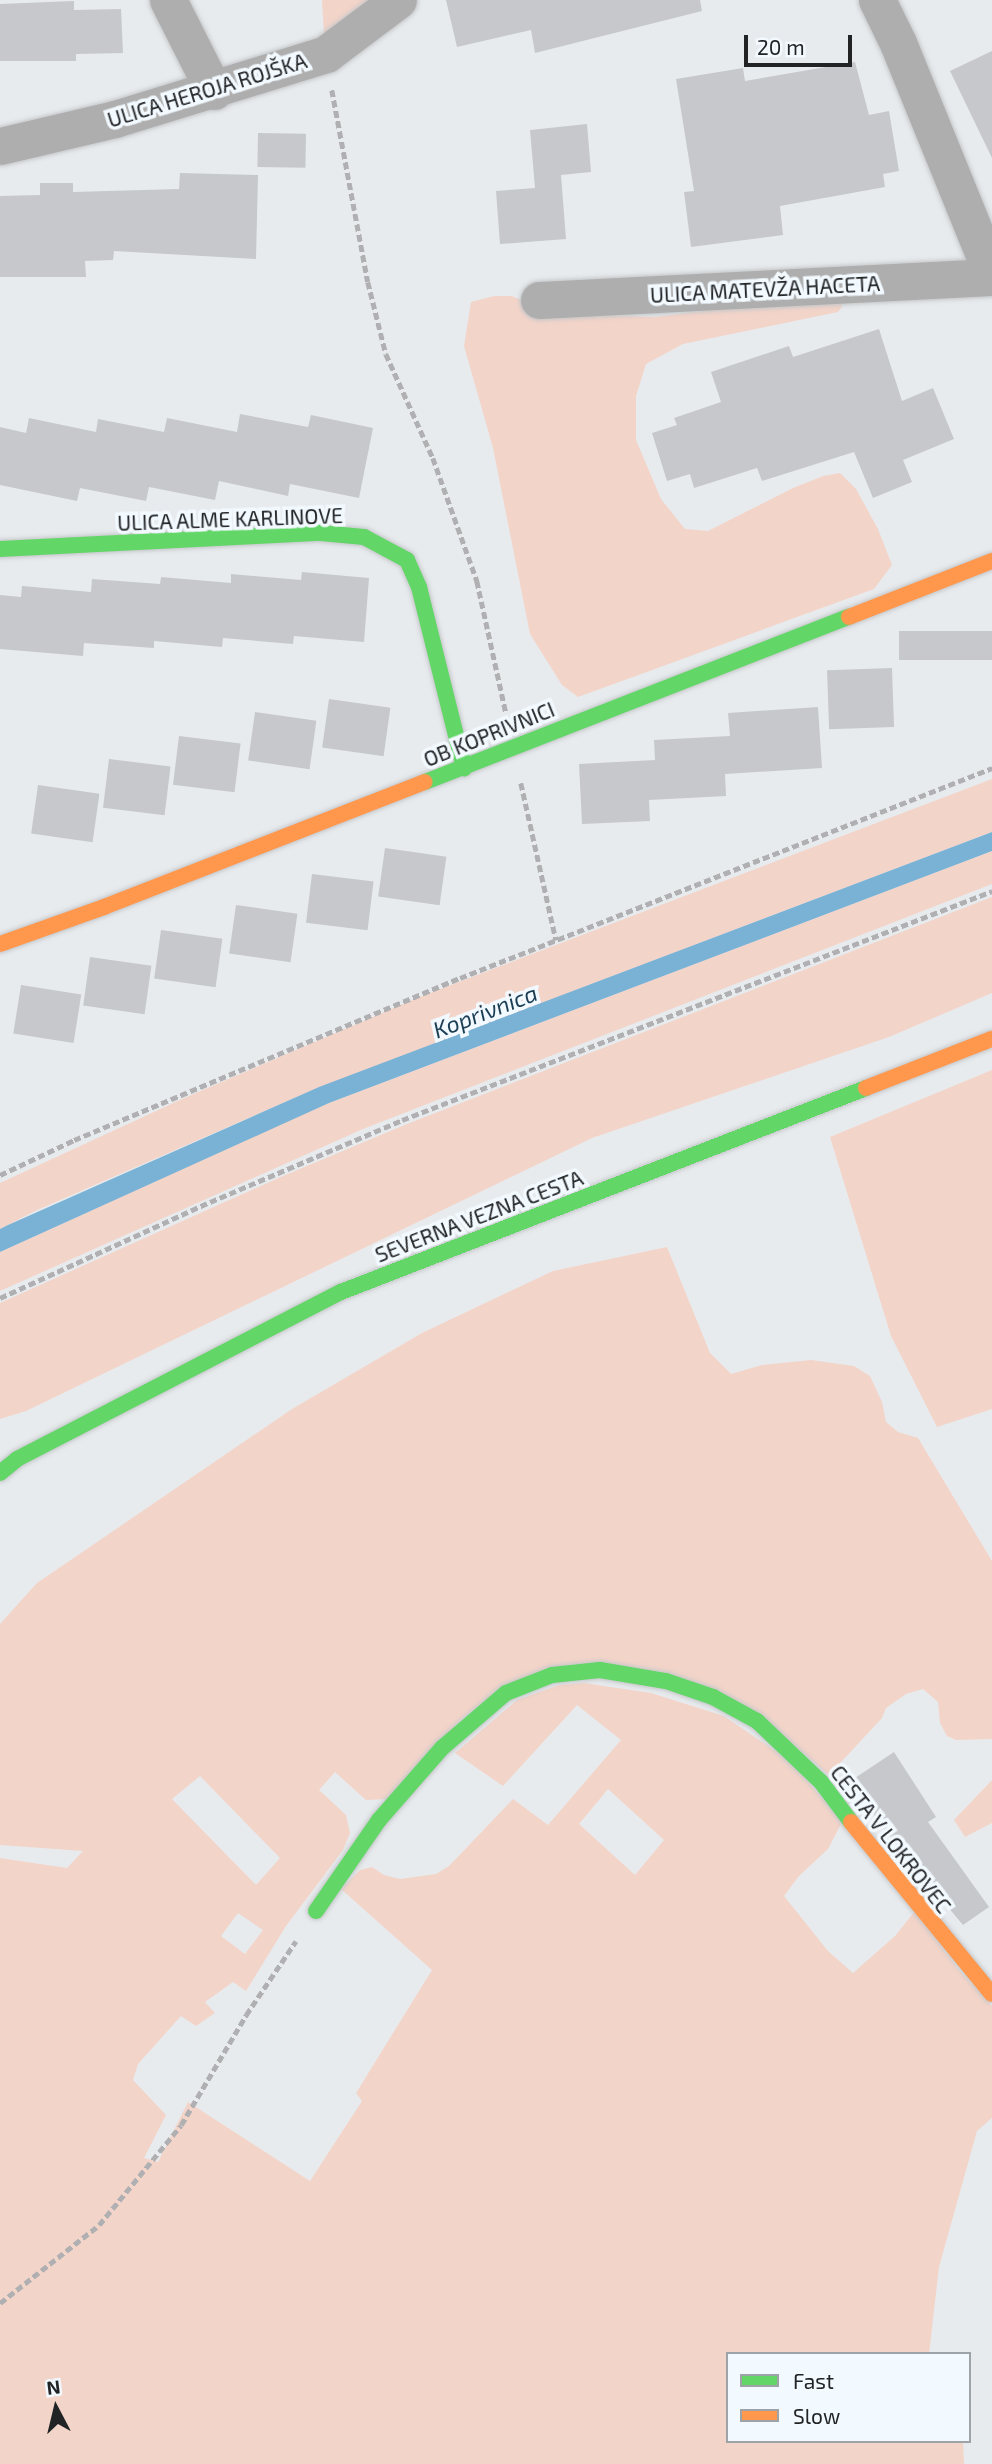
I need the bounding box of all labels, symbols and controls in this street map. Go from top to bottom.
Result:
scale bar [747,21,856,65]
text: 20 m [757,34,805,59]
street label: ULICA HEROJA ROJŠKA [104,47,310,133]
street label: ULICA MATEVŽA HACETA [649,270,881,308]
street label: ULICA ALME KARLINOVE [116,502,344,536]
street label: OB KOPRIVNICI [420,696,558,772]
water label: Koprivnica [429,978,541,1044]
street label: SEVERNA VEZNA CESTA [371,1164,587,1268]
street label: CESTA V LOKROVEC [825,1760,957,1918]
legend [726,2352,971,2443]
text: Fast [793,2368,834,2393]
north arrow [21,2373,91,2443]
text: N [45,2374,62,2399]
text: Slow [793,2403,840,2428]

